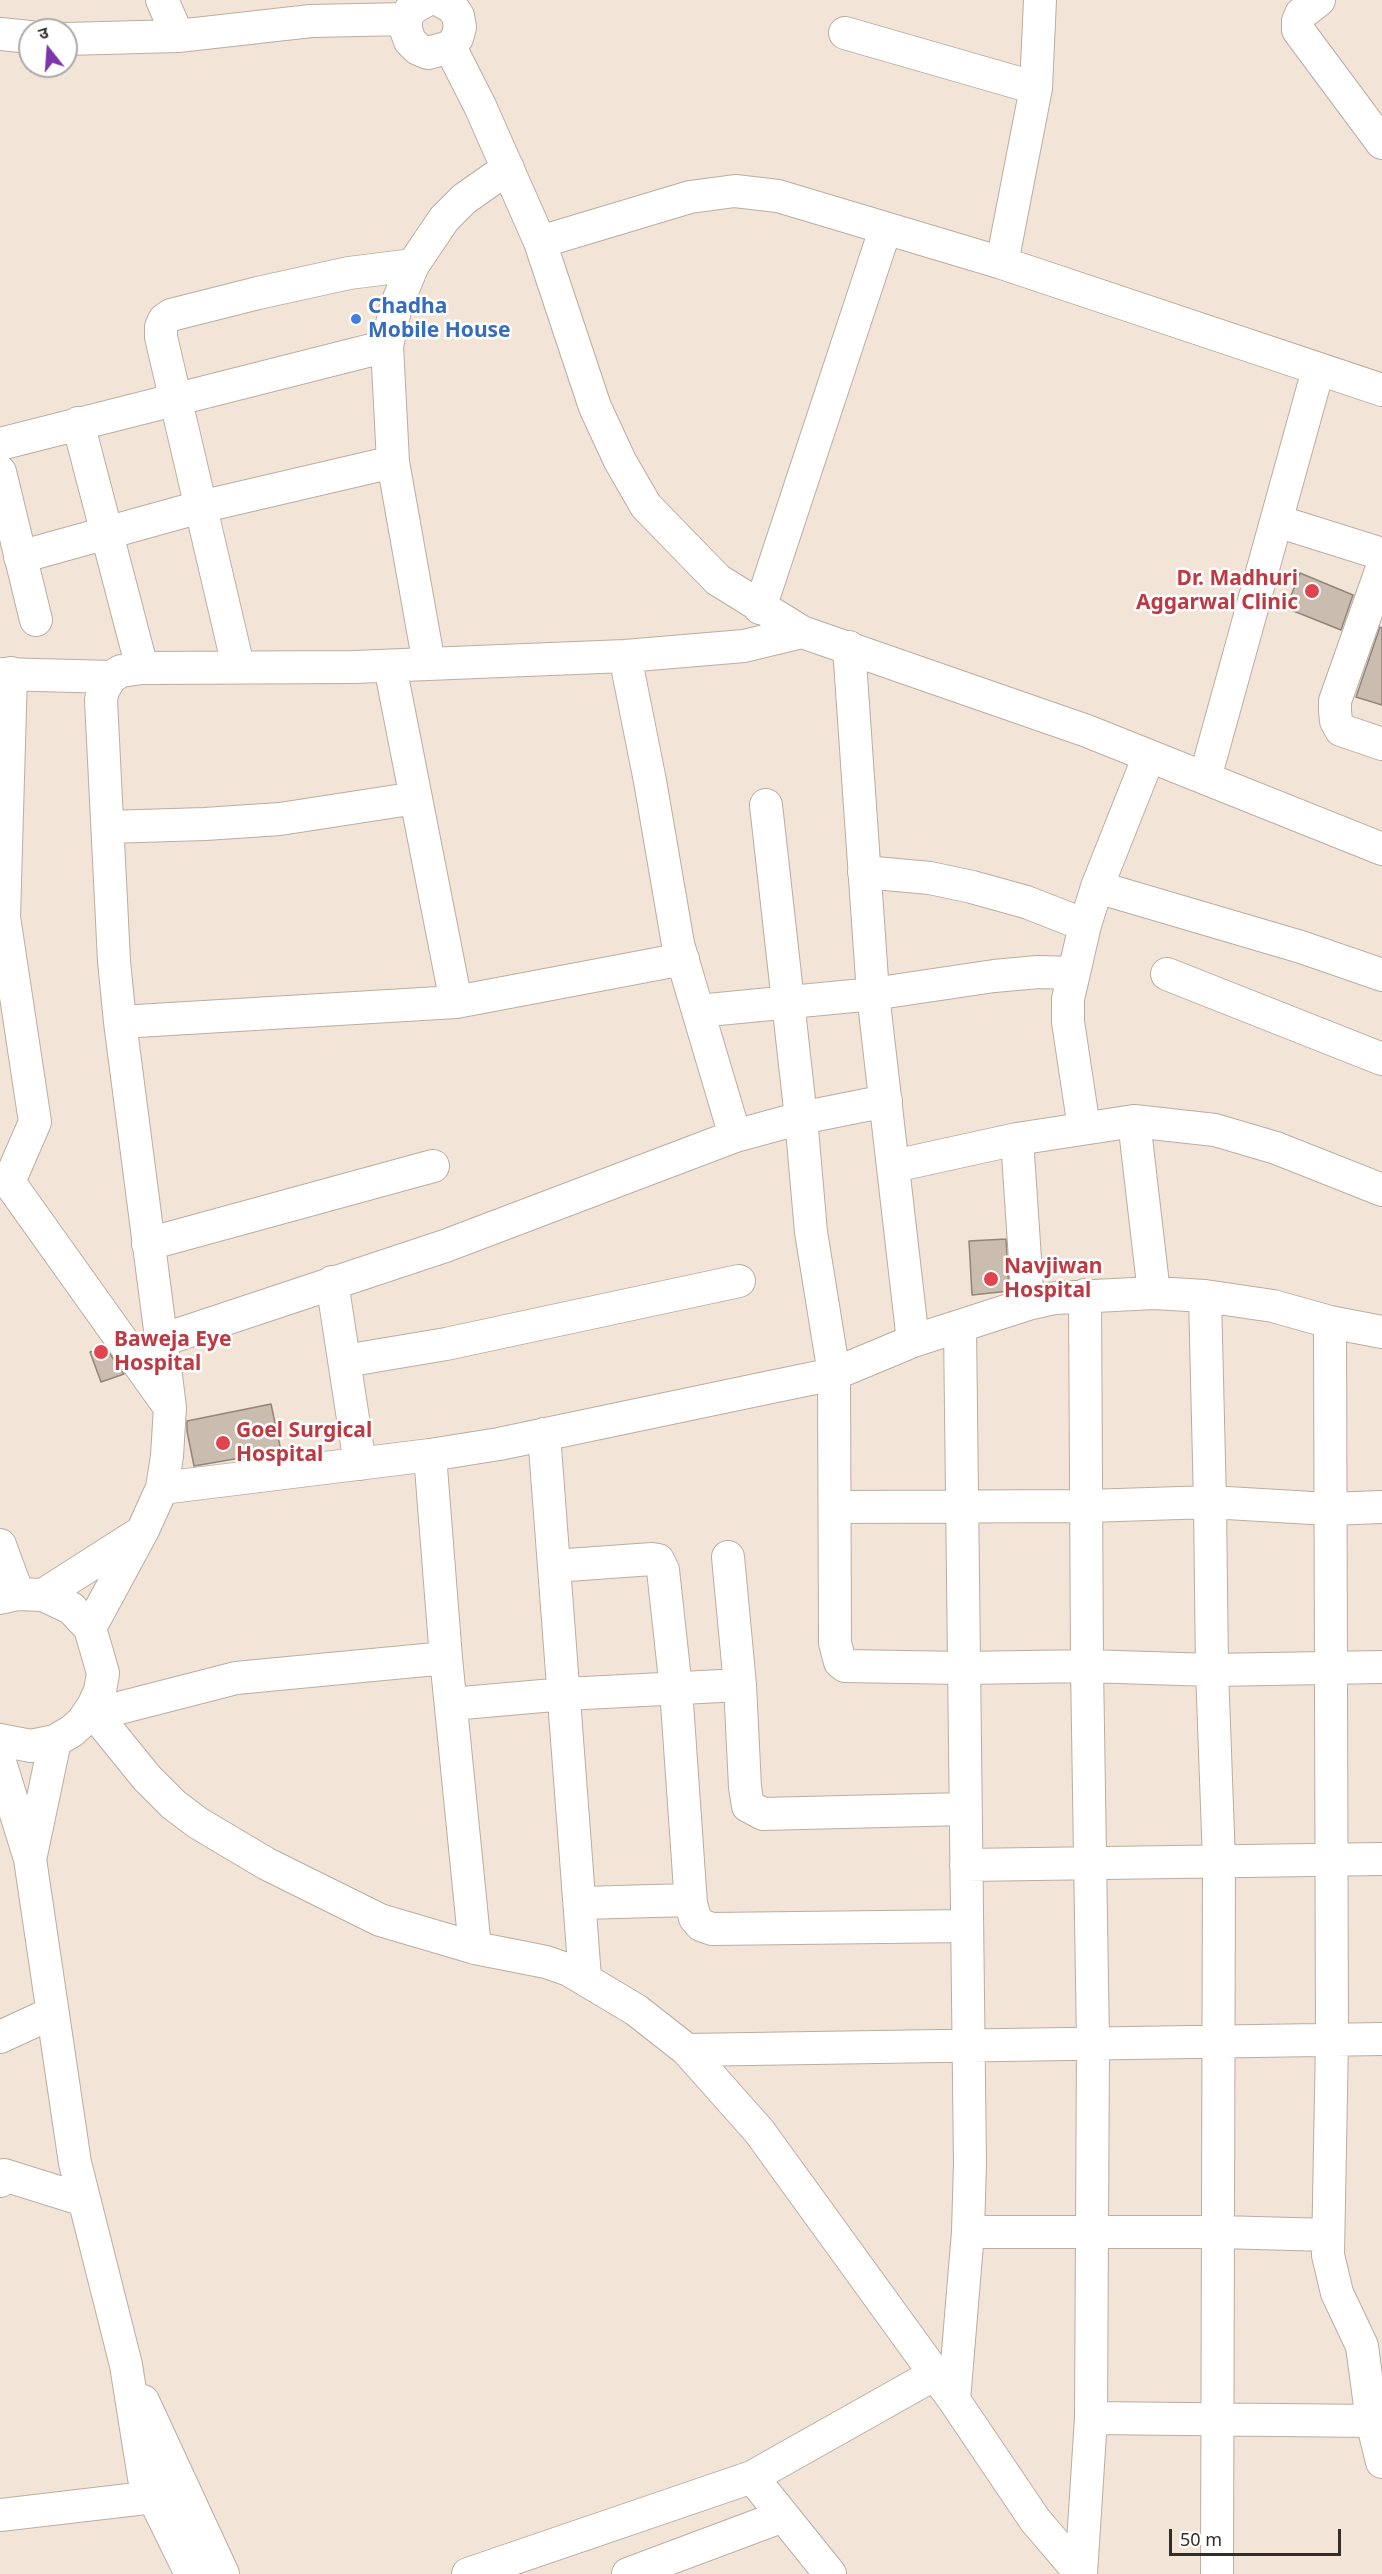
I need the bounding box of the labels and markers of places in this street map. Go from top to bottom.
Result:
place label: Chadha Mobile House [368,294,511,344]
marker: Chadha Mobile House [349,312,363,326]
place label: Dr. Madhuri Aggarwal Clinic [1136,566,1298,616]
marker: Dr. Madhuri Aggarwal Clinic [1303,582,1321,600]
place label: Navjiwan Hospital [1004,1254,1102,1304]
marker: Navjiwan Hospital [982,1270,1000,1288]
place label: Baweja Eye Hospital [114,1327,232,1377]
marker: Baweja Eye Hospital [92,1343,110,1361]
place label: Goel Surgical Hospital [236,1418,372,1468]
marker: Goel Surgical Hospital [214,1434,232,1452]

